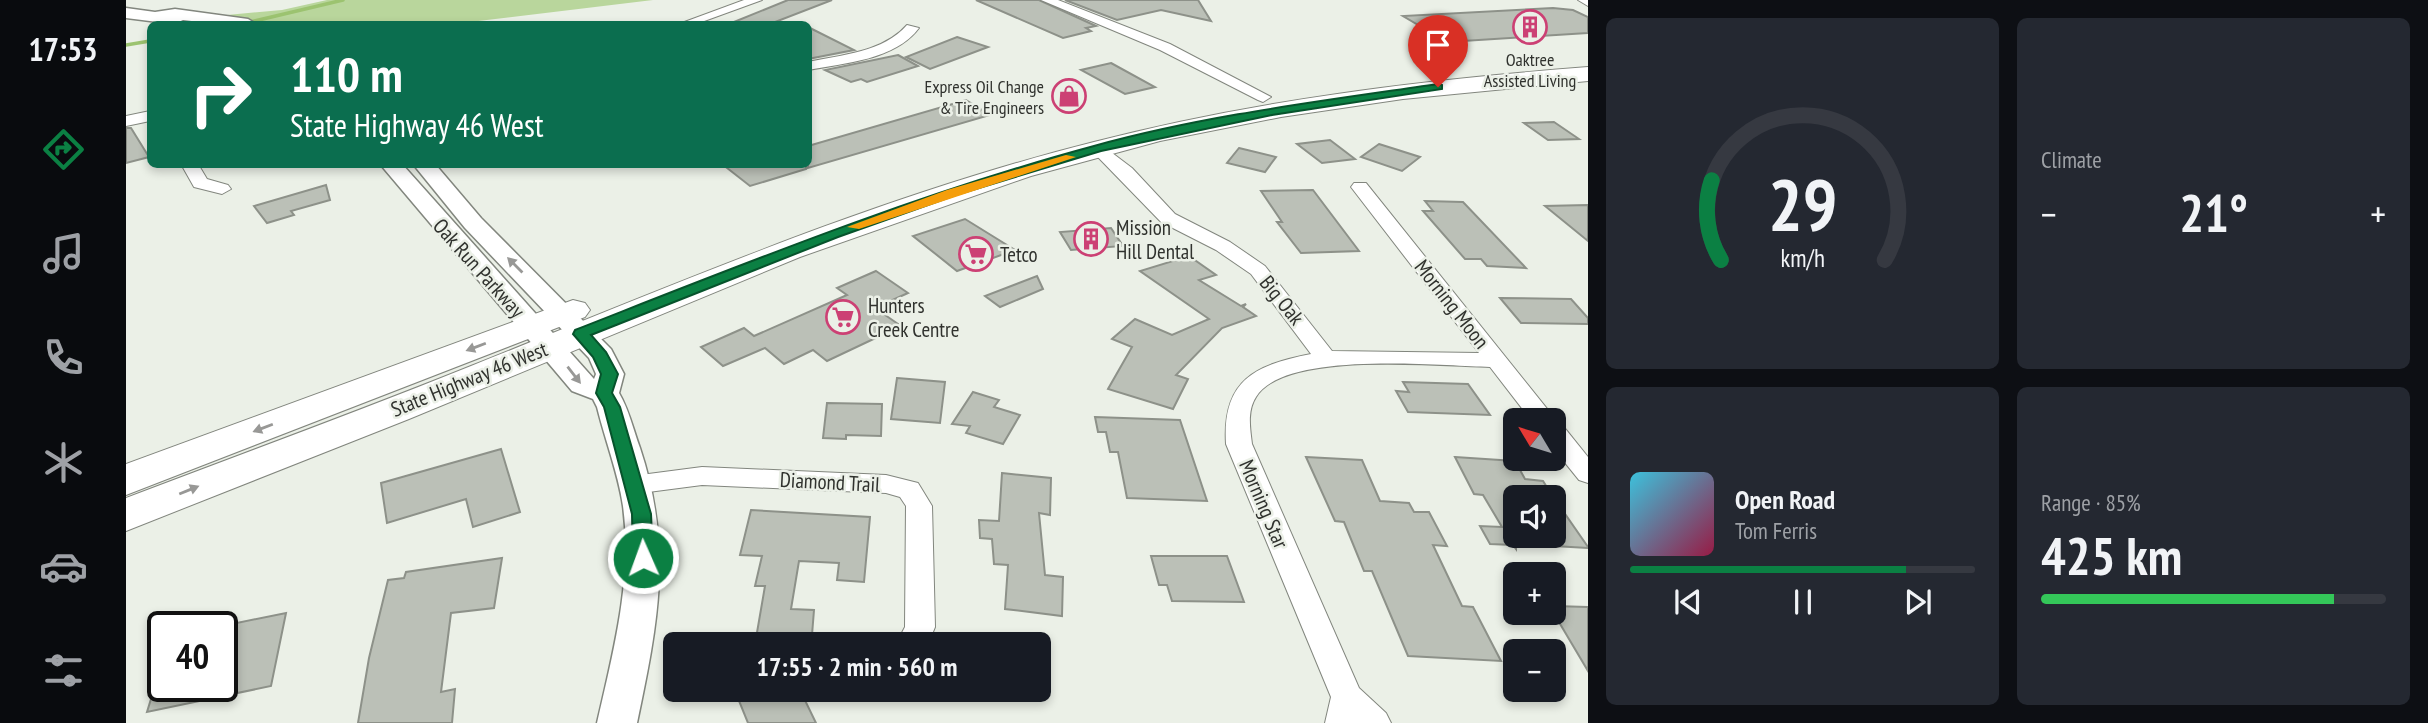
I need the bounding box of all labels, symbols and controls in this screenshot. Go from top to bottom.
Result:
building icon: Oaktree Assisted Living [1511,8,1549,46]
pin [1408,15,1468,87]
icon: arrive [1419,26,1457,64]
text: 17:53 [28,28,98,70]
text: 110 m [290,42,403,106]
place label: Oaktree Assisted Living [1484,48,1576,92]
icon: right [175,49,266,140]
place label: Express Oil Change & Tire Engineers [924,75,1044,119]
shop icon: Express Oil Change & Tire Engineers [1050,77,1088,115]
text: State Highway 46 West [290,104,544,146]
icon: directions [39,125,88,174]
text: Climate [2041,145,2102,174]
text: 29 [1768,156,1837,250]
text: 21° [2179,179,2248,246]
text: − [2041,189,2057,238]
text: + [2370,189,2386,238]
street label: Oak Run Parkway [427,213,531,323]
place label: Mission Hill Dental [1116,214,1194,265]
building icon: Mission Hill Dental [1072,220,1110,258]
icon: music [39,229,88,278]
supermarket icon: Tetco [957,235,995,273]
place label: Tetco [1000,241,1038,268]
text: km/h [1780,241,1825,273]
street label: Morning Moon [1409,254,1495,354]
one-way arrow [507,257,524,274]
street label: Big Oak [1254,270,1310,330]
place label: Hunters Creek Centre [868,292,960,343]
supermarket icon: Hunters Creek Centre [824,298,862,336]
icon: phone [39,333,88,382]
street label: State Highway 46 West [387,335,551,423]
one-way arrow [465,342,486,353]
one-way arrow [566,365,581,383]
north arrow [1503,408,1566,471]
map controls [1503,408,1566,702]
one-way arrow [253,422,274,433]
icon: climate [39,438,88,487]
street label: Morning Star [1233,456,1295,553]
street label: Diamond Trail [779,466,881,498]
text: Open Road [1735,483,1835,516]
one-way arrow [179,485,200,496]
button: sound [1503,485,1566,548]
text: Range · 85% [2041,488,2141,517]
text: Tom Ferris [1735,516,1817,545]
position arrow [606,521,680,595]
text: 425 km [2041,522,2182,589]
icon: car [39,542,88,591]
button: + [1503,562,1566,625]
icon: previous [1669,583,1707,621]
icon: pause [1784,583,1822,621]
icon: next [1899,583,1937,621]
speed limit sign: 40 [147,611,238,702]
button: − [1503,639,1566,702]
icon: filters [39,646,88,695]
text: 17:55 · 2 min · 560 m [757,650,957,683]

